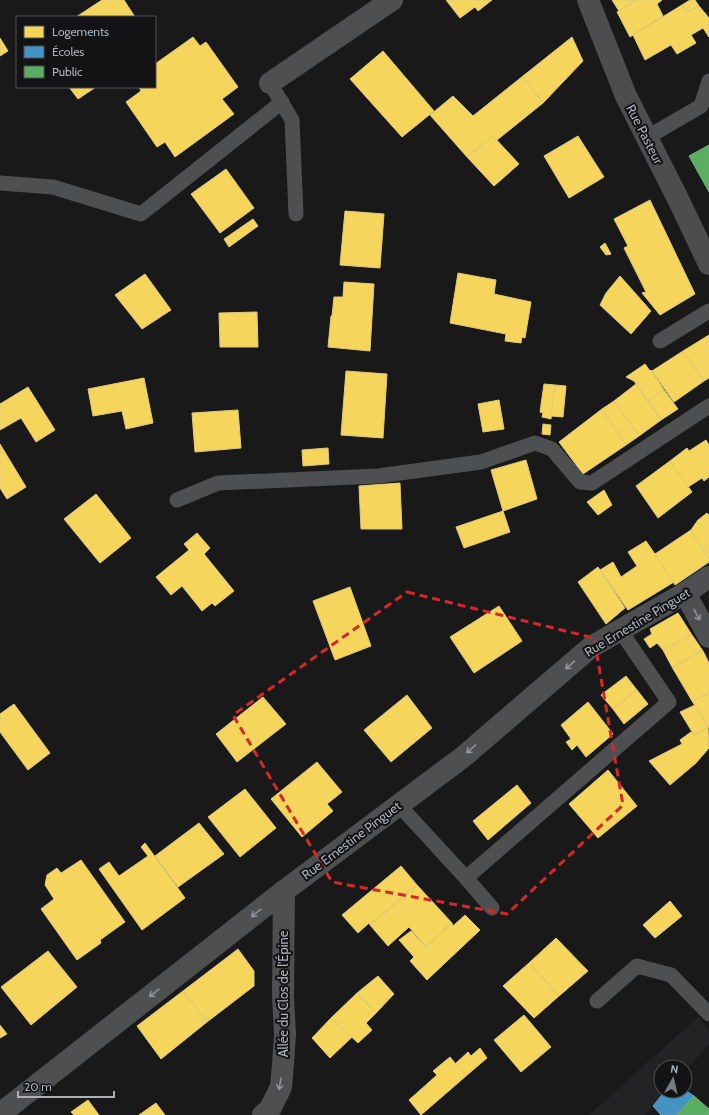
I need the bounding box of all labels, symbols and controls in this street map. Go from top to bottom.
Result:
legend [16,16,156,88]
text: Logements [52,24,109,39]
text: Écoles [52,44,84,59]
text: Public [52,64,83,79]
street label: Rue Pasteur [623,101,667,167]
street label: Rue Ernestine Pinguet [581,584,693,660]
one-way arrow [694,609,701,621]
one-way arrow [565,660,575,670]
one-way arrow [466,745,476,754]
street label: Rue Ernestine Pinguet [298,797,404,883]
one-way arrow [251,908,262,917]
street label: Allée du Clos de l'Épine [274,930,291,1057]
one-way arrow [148,989,159,997]
north arrow [653,1059,693,1099]
text: N [670,1062,679,1077]
scale bar [18,1073,114,1099]
one-way arrow [276,1077,284,1090]
text: 20 m [24,1079,52,1094]

